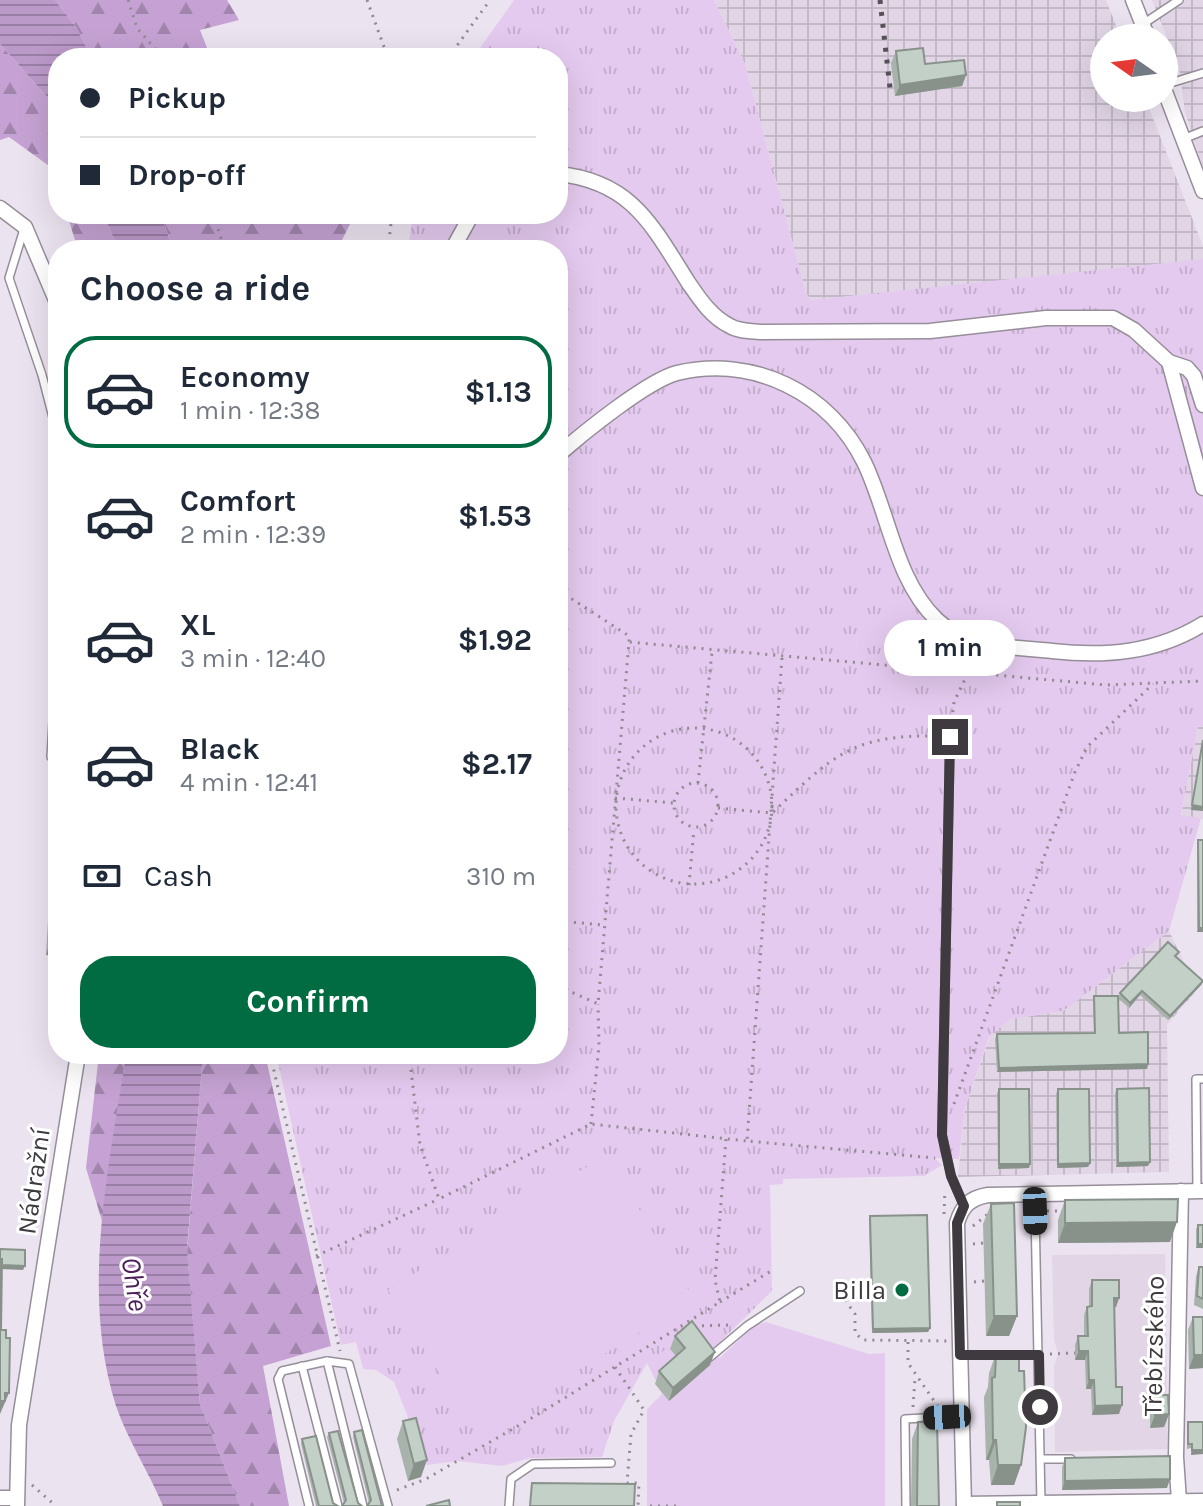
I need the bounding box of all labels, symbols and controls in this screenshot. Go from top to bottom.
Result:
north arrow [1090,24,1178,112]
map controls [1090,24,1178,112]
text: Pickup [128,80,226,116]
text: Drop-off [128,157,246,193]
text: Choose a ride [80,267,310,309]
icon: car [84,356,156,428]
text: Economy [180,359,310,395]
text: $1.13 [465,374,532,410]
text: 1 min · 12:38 [180,395,321,426]
icon: car [84,480,156,552]
text: Comfort [180,483,296,519]
text: $1.53 [458,498,532,534]
text: 2 min · 12:39 [180,519,326,550]
icon: car [84,604,156,676]
text: XL [180,607,215,643]
callout: 1 min [884,621,1016,677]
text: $1.92 [458,622,532,658]
text: 1 min [917,632,983,663]
text: 3 min · 12:40 [180,643,326,674]
route end [932,719,968,755]
icon: car [84,728,156,800]
text: Black [180,731,260,767]
text: $2.17 [461,746,532,782]
text: 4 min · 12:41 [180,767,318,798]
icon: cash [80,854,124,898]
text: Cash [144,858,213,894]
text: 310 m [466,861,536,892]
button: Confirm [80,956,536,1048]
street label: Nádražní [11,1126,57,1236]
car [1022,1187,1048,1235]
water label: Ohře [114,1255,156,1313]
place label: Billa [833,1275,886,1306]
street label: Třebízského [1137,1275,1171,1417]
marker: Billa [893,1281,911,1299]
route start [1022,1389,1058,1425]
car [922,1404,972,1430]

